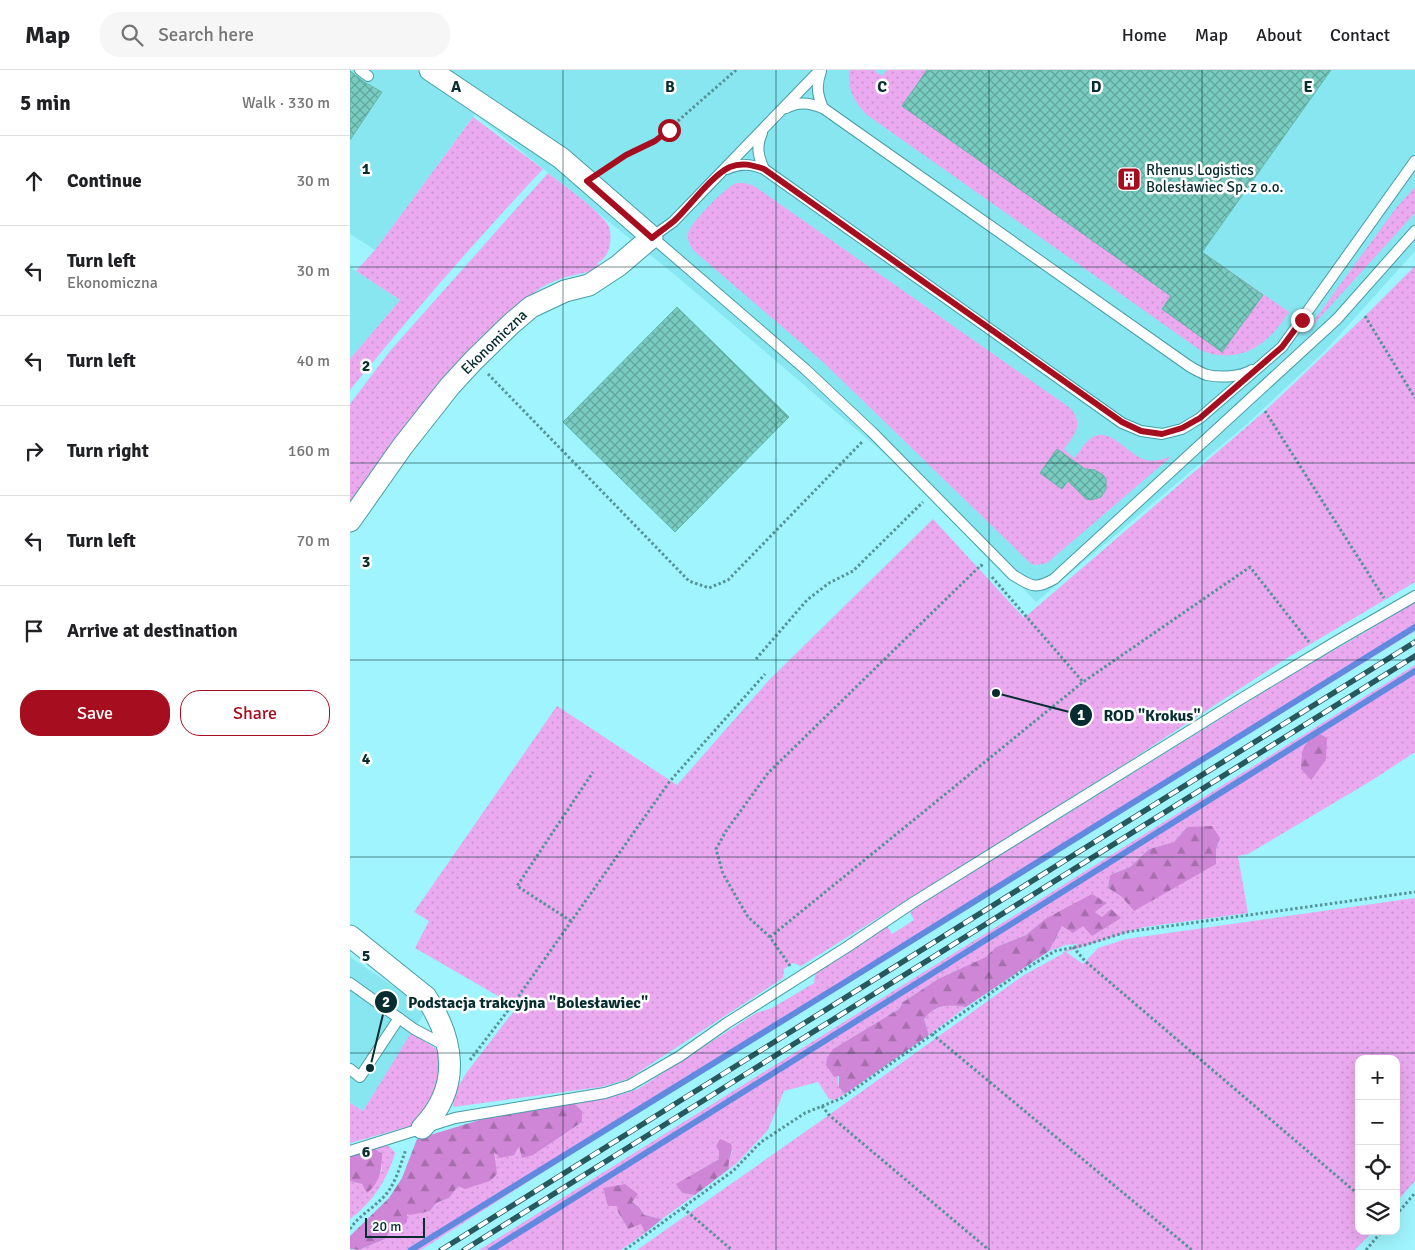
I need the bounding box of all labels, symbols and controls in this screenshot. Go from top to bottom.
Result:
search box [100,12,450,57]
text: Map [25,20,70,50]
icon: search [118,21,146,49]
text: Search here [158,23,254,47]
text: Home [1122,24,1167,46]
text: Map [1195,24,1228,46]
text: About [1256,24,1302,46]
text: Contact [1330,24,1390,46]
text: A [451,77,462,97]
text: B [665,77,675,97]
text: C [877,77,887,97]
text: D [1091,77,1102,97]
text: E [1303,77,1313,97]
text: 5 min [20,90,71,116]
text: Walk · 330 m [242,93,330,113]
route start [658,119,681,142]
text: 1 [362,159,371,179]
place label: Rhenus Logistics Bolesławiec Sp. z o.o. [1146,161,1283,196]
building icon: Rhenus Logistics Bolesławiec Sp. z o.o. [1116,166,1142,192]
icon: ahead [20,167,48,195]
text: Continue [67,169,142,193]
text: 30 m [296,171,330,191]
text: Turn left [67,249,136,273]
icon: left [20,257,48,285]
text: 30 m [296,261,330,281]
text: Ekonomiczna [67,273,158,293]
street label: Ekonomiczna [457,306,531,378]
route end [1291,309,1314,332]
icon: left [20,347,48,375]
text: Turn left [67,349,136,373]
text: 40 m [296,351,330,371]
text: 2 [362,356,370,376]
icon: right [20,437,48,465]
text: Turn right [67,439,149,463]
text: 160 m [288,441,330,461]
icon: left [20,527,48,555]
text: Turn left [67,529,136,553]
text: 70 m [296,531,330,551]
text: 3 [362,552,370,572]
icon: arrive [20,617,48,645]
text: Arrive at destination [67,619,238,643]
button: Save [20,690,170,736]
button: Share [180,690,330,736]
callout: ROD "Krokus" [1069,700,1211,731]
text: 1 [1077,706,1085,724]
text: ROD "Krokus" [1103,706,1201,726]
text: 4 [362,749,371,769]
text: 5 [362,946,370,966]
callout: Podstacja trakcyjna "Bolesławiec" [373,986,659,1017]
text: 2 [382,993,390,1011]
text: Podstacja trakcyjna "Bolesławiec" [408,993,648,1013]
map controls [1355,1055,1400,1235]
button: + [1355,1055,1400,1100]
button: − [1355,1100,1400,1145]
text: 6 [362,1142,371,1162]
button: locate [1355,1145,1400,1190]
button: layers [1355,1190,1400,1235]
scale bar [365,1215,425,1238]
text: 20 m [372,1218,401,1235]

